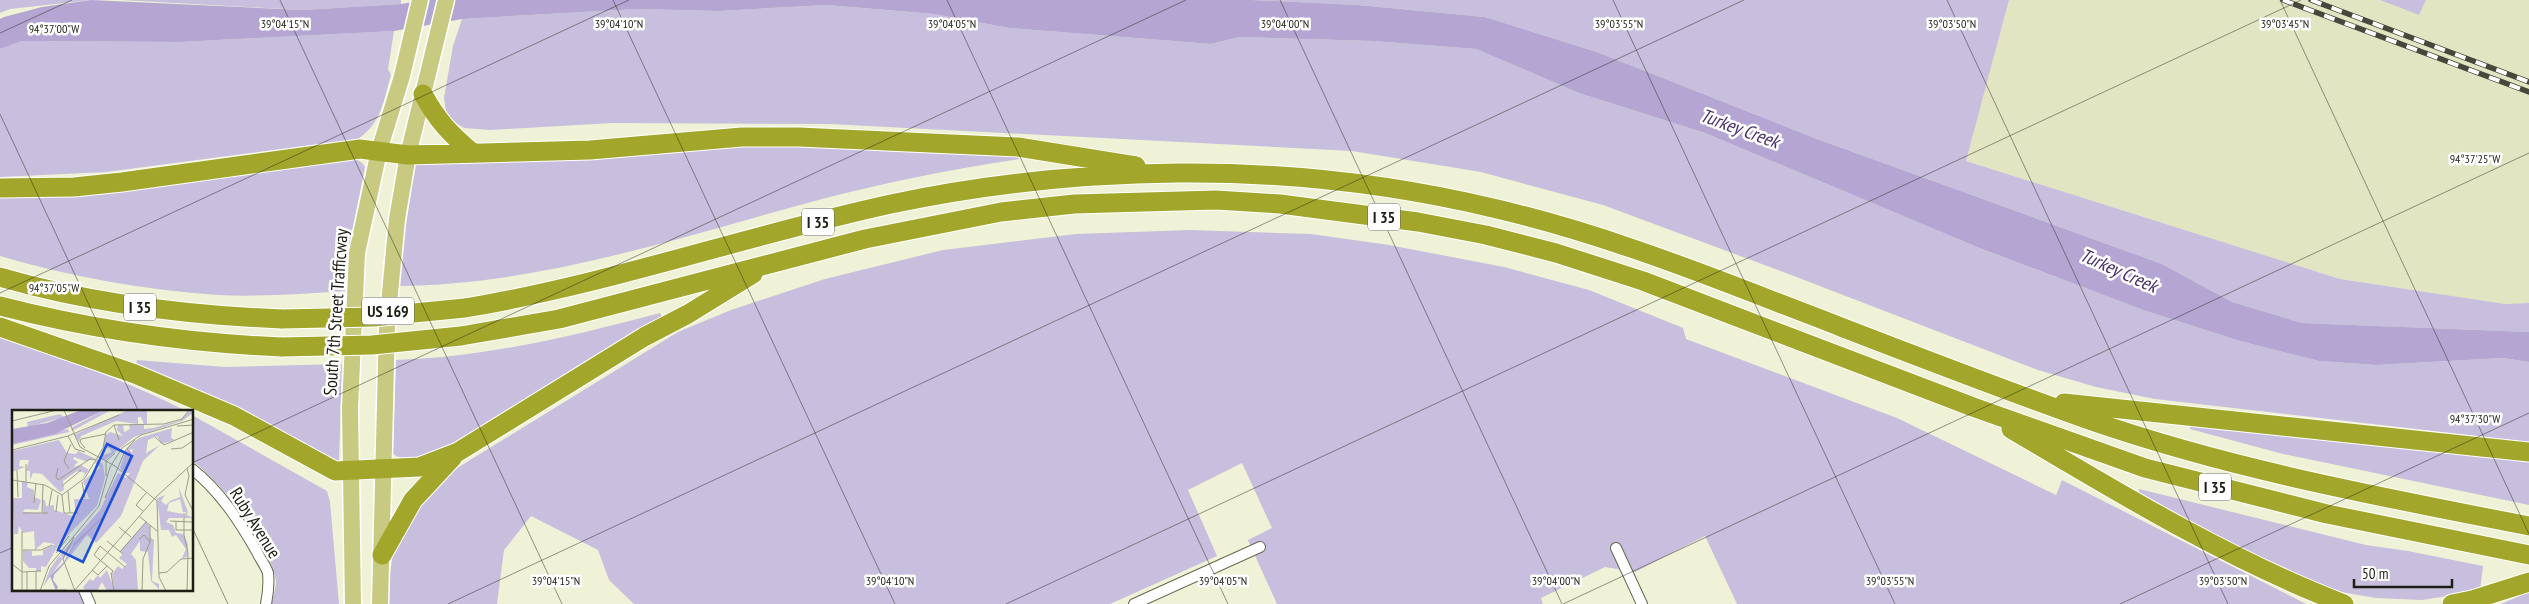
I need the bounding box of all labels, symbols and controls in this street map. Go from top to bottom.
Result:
text: 39°04'15"N [261,16,309,31]
text: 39°04'10"N [595,16,643,31]
text: 39°04'05"N [928,16,976,31]
text: 39°04'00"N [1261,16,1309,31]
text: 39°03'55"N [1595,16,1643,31]
text: 39°03'50"N [1928,16,1976,31]
text: 39°03'45"N [2261,16,2309,31]
text: 94°37'00"W [29,21,79,36]
water label: Turkey Creek [1697,103,1785,154]
text: 94°37'25"W [2450,151,2500,166]
road number: I 35 [1368,203,1400,230]
road number: I 35 [802,208,834,236]
street label: South 7th Street Trafficway [318,227,353,396]
water label: Turkey Creek [2077,242,2164,299]
text: 94°37'05"W [29,280,79,295]
road number: I 35 [124,294,156,320]
road number: US 169 [362,298,414,324]
inset map [12,410,194,592]
text: 94°37'30"W [2450,411,2500,426]
road number: I 35 [2199,474,2231,501]
street label: Ruby Avenue [225,483,286,562]
scale bar [2354,556,2452,588]
text: 50 m [2362,564,2388,583]
text: 39°04'15"N [532,573,580,588]
text: 39°04'10"N [866,573,914,588]
text: 39°04'05"N [1199,573,1247,588]
text: 39°04'00"N [1532,573,1580,588]
text: 39°03'55"N [1866,573,1914,588]
text: 39°03'50"N [2199,573,2247,588]

